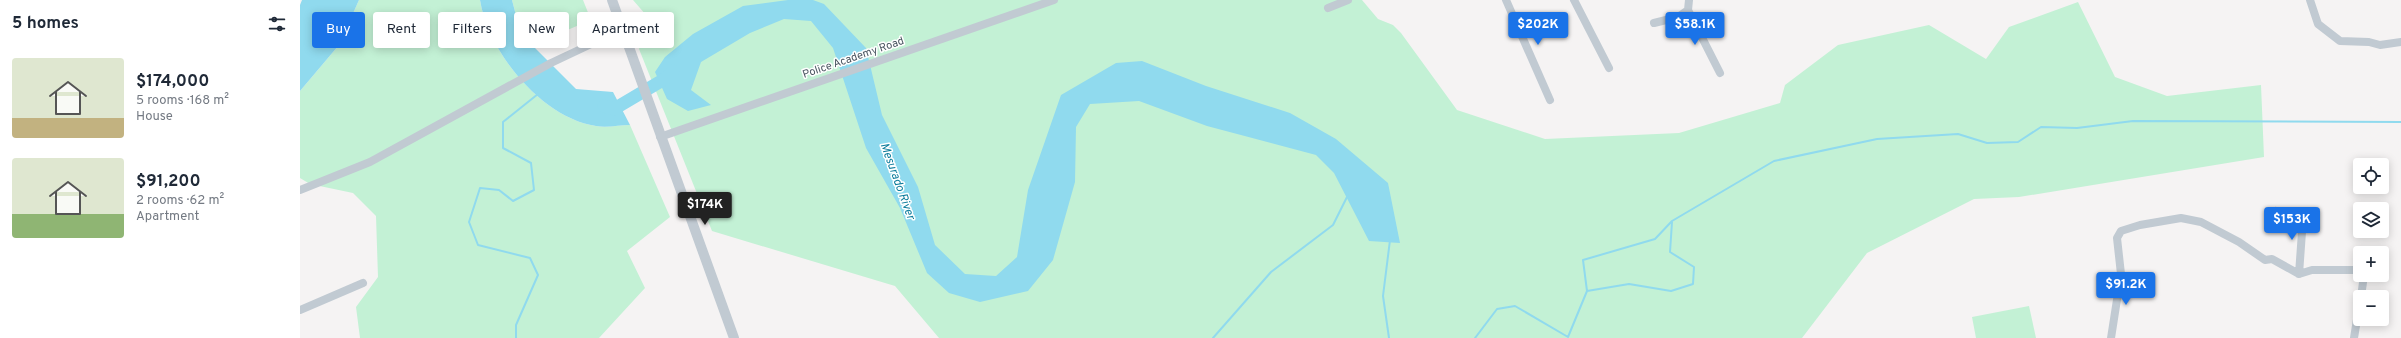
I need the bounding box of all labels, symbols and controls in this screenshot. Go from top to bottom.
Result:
chip: Buy [312,12,365,48]
chip: Rent [373,12,430,48]
chip: Filters [438,12,506,48]
chip: New [514,12,569,48]
chip: Apartment [577,12,674,48]
pin: $202K [1510,12,1566,46]
pin: $58.1K [1662,12,1728,46]
text: 5 homes [12,13,79,35]
icon: filters [266,13,288,35]
text: $202K [1517,17,1559,33]
text: $58.1K [1674,17,1716,33]
street label: Police Academy Road [801,34,906,82]
text: $174,000 [136,71,210,93]
icon: home [44,74,92,122]
text: 5 rooms · 168 m² [136,93,229,109]
text: House [136,109,173,125]
water label: Mesurado River [876,141,919,223]
map controls [2353,158,2389,326]
button: locate [2353,158,2389,194]
text: $91,200 [136,171,201,193]
icon: home [44,174,92,222]
pin: $174K [677,192,733,226]
text: 2 rooms · 62 m² [136,193,224,209]
text: $174K [687,197,723,213]
button: layers [2353,202,2389,238]
pin: $153K [2264,207,2320,241]
text: Apartment [136,209,199,225]
text: $153K [2273,212,2311,228]
button: + [2353,246,2389,282]
pin: $91.2K [2093,272,2159,306]
text: $91.2K [2105,277,2147,293]
button: − [2353,290,2389,326]

